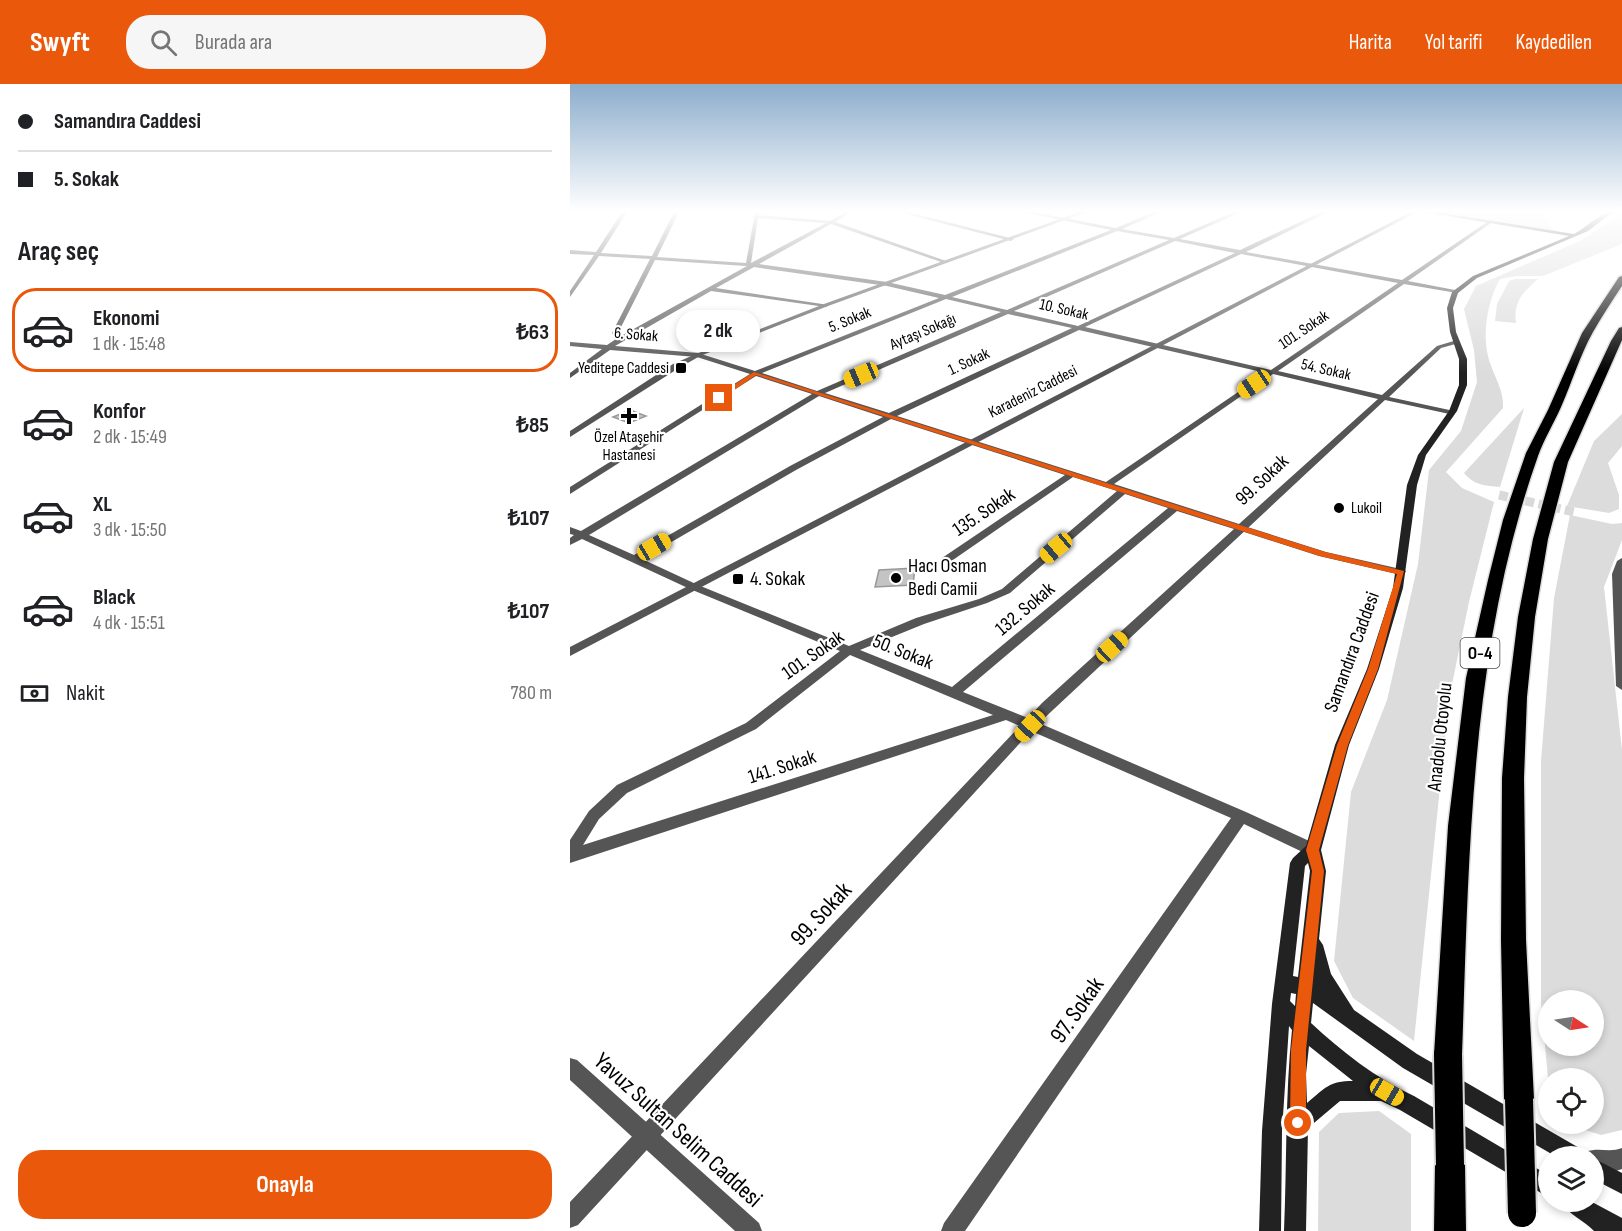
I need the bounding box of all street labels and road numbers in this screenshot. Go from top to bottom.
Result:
street label: 10. Sokak [1038,295,1090,325]
street label: 5. Sokak [826,303,874,337]
street label: 101. Sokak [1275,306,1333,354]
street label: Aytaşı Sokağı [886,310,959,355]
street label: 6. Sokak [613,324,659,346]
street label: 1. Sokak [945,344,993,380]
street label: 54. Sokak [1299,355,1353,385]
street label: Karadeniz Caddesi [985,361,1081,423]
street label: 99. Sokak [1230,449,1294,511]
street label: 135. Sokak [948,482,1020,542]
street label: 132. Sokak [990,577,1060,641]
street label: Samandıra Caddesi [1319,589,1385,715]
street label: 101. Sokak [777,625,849,685]
street label: 50. Sokak [869,629,937,675]
road number: O-4 [1460,638,1500,668]
street label: Anadolu Otoyolu [1422,682,1458,793]
street label: 141. Sokak [745,745,819,789]
street label: 99. Sokak [784,876,858,952]
street label: 97. Sokak [1044,971,1110,1049]
street label: Yavuz Sultan Selim Caddesi [588,1047,768,1213]

